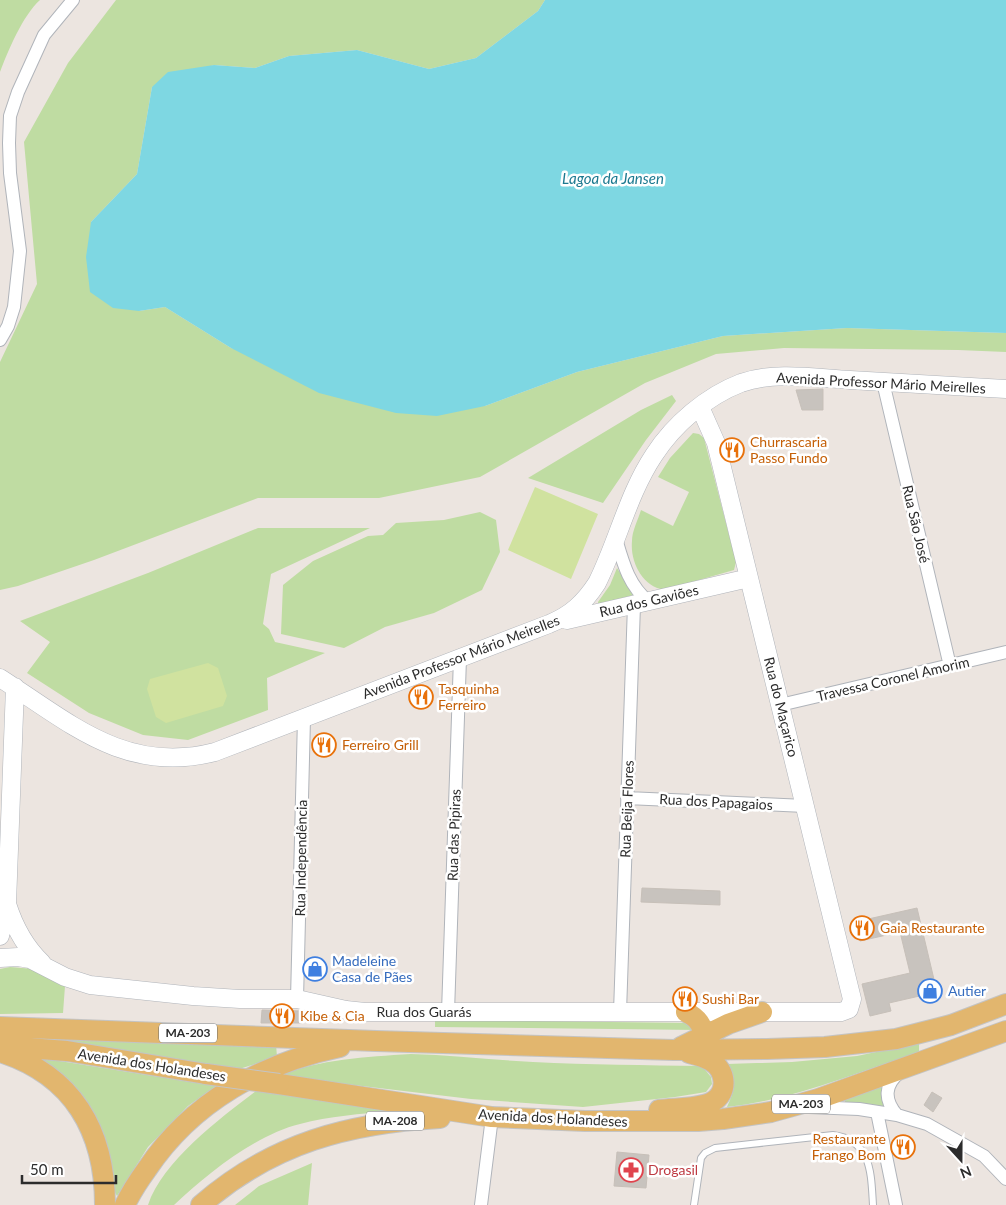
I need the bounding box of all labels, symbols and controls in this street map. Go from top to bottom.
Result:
water label: Lagoa da Jansen [562,169,664,187]
street label: Avenida Professor Mário Meirelles [776,369,986,396]
place label: Churrascaria Passo Fundo [750,433,828,466]
restaurant icon: Churrascaria Passo Fundo [719,437,745,463]
street label: Rua São José [899,483,934,565]
street label: Rua dos Gaviões [598,581,700,620]
street label: Avenida Professor Mário Meirelles [360,611,562,702]
street label: Travessa Coronel Amorim [815,653,971,704]
street label: Rua do Maçarico [761,655,802,759]
place label: Tasquinha Ferreiro [438,680,499,713]
restaurant icon: Tasquinha Ferreiro [408,684,434,710]
restaurant icon: Ferreiro Grill [311,732,337,758]
place label: Ferreiro Grill [342,736,419,753]
street label: Rua Beija Flores [616,760,637,858]
street label: Rua das Pipiras [443,789,464,881]
street label: Rua dos Papagaios [659,790,773,813]
street label: Rua Independência [291,799,310,917]
restaurant icon: Gaia Restaurante [849,915,875,941]
place label: Gaia Restaurante [880,919,985,936]
place label: Madeleine Casa de Pães [332,952,412,985]
shop icon: Madeleine Casa de Pães [302,956,328,982]
shop icon: Autier [917,978,943,1004]
place label: Autier [948,982,986,999]
restaurant icon: Sushi Bar [672,986,698,1012]
place label: Sushi Bar [702,990,759,1007]
restaurant icon: Kibe & Cia [269,1003,295,1029]
street label: Rua dos Guarás [376,1003,472,1020]
place label: Kibe & Cia [300,1007,365,1024]
road number: MA-203 [159,1024,217,1042]
street label: Avenida dos Holandeses [77,1044,227,1085]
road number: MA-203 [772,1094,830,1114]
street label: Avenida dos Holandeses [478,1105,628,1130]
road number: MA-208 [366,1112,424,1130]
place label: Restaurante Frango Bom [812,1130,886,1163]
restaurant icon: Restaurante Frango Bom [890,1134,916,1160]
north arrow [936,1135,986,1185]
scale bar [22,1152,116,1184]
pharmacy icon: Drogasil [618,1157,644,1183]
text: 50 m [30,1160,64,1178]
place label: Drogasil [648,1161,698,1178]
text: N [958,1163,974,1182]

